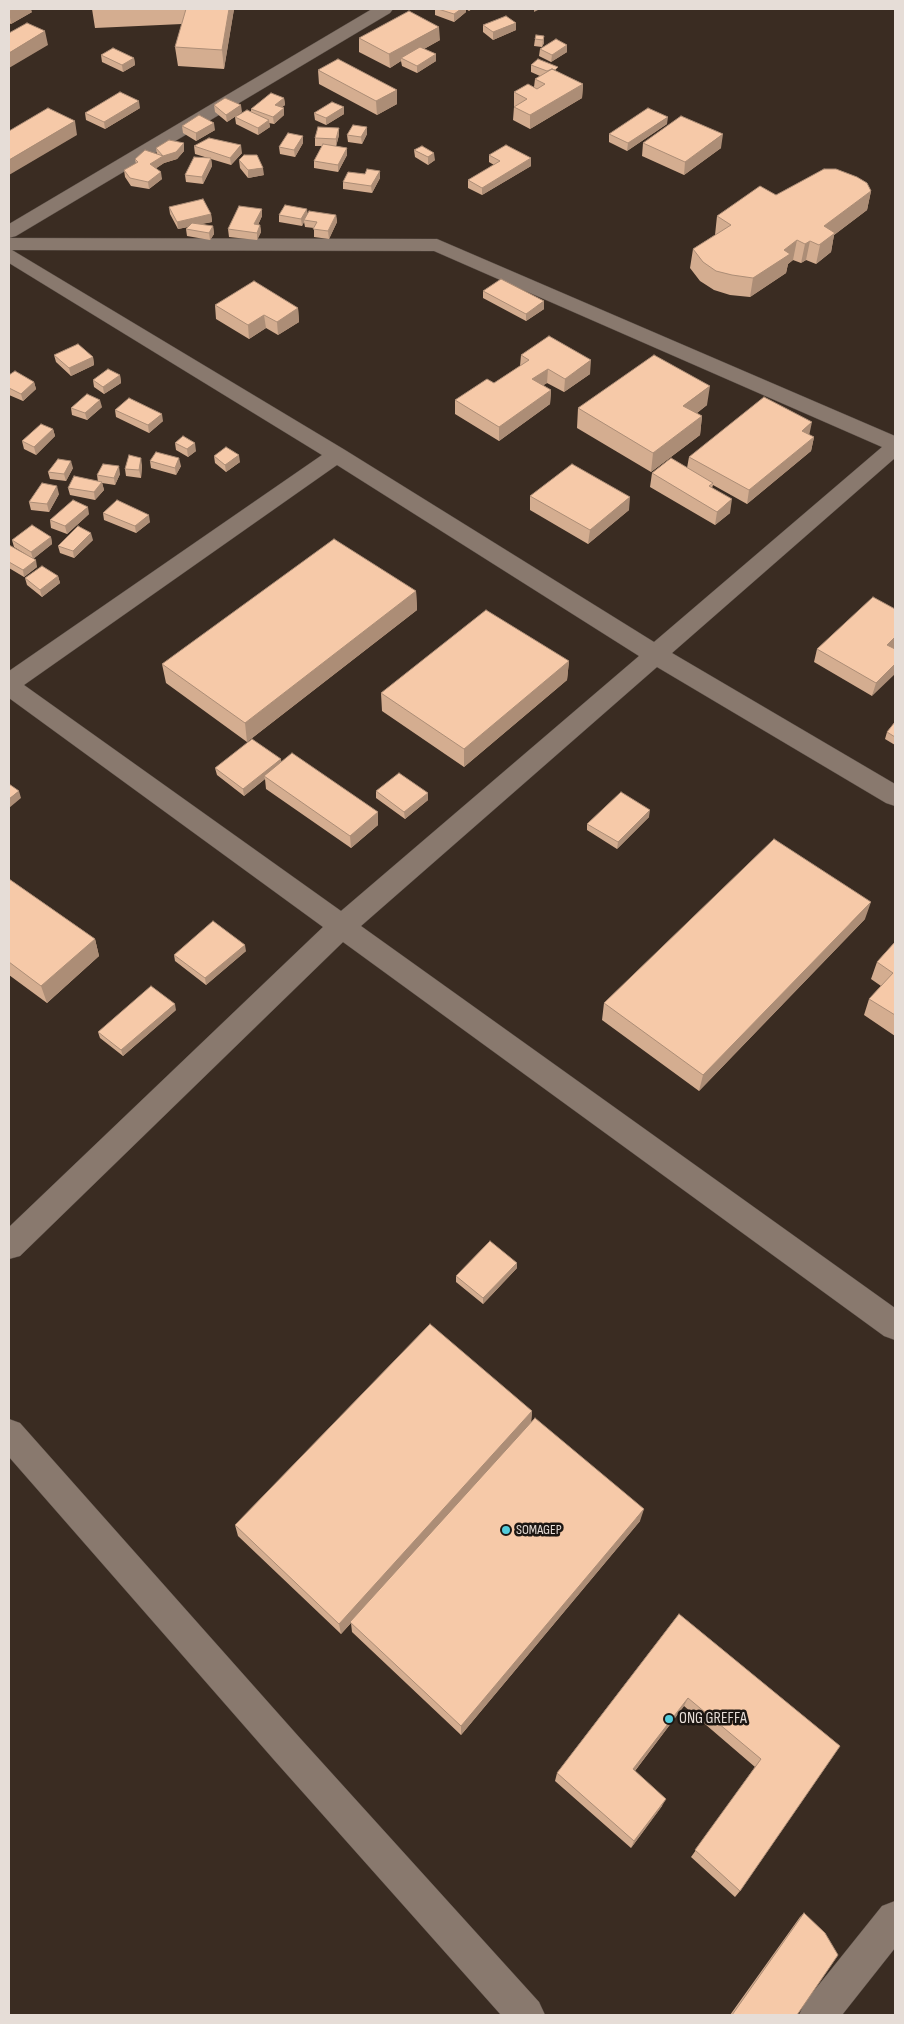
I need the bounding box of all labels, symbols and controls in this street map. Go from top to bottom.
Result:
place label: SOMAGEP [516,1522,562,1538]
marker: SOMAGEP [500,1524,512,1536]
place label: ONG GREFFA [679,1709,747,1729]
marker: ONG GREFFA [663,1713,675,1725]

